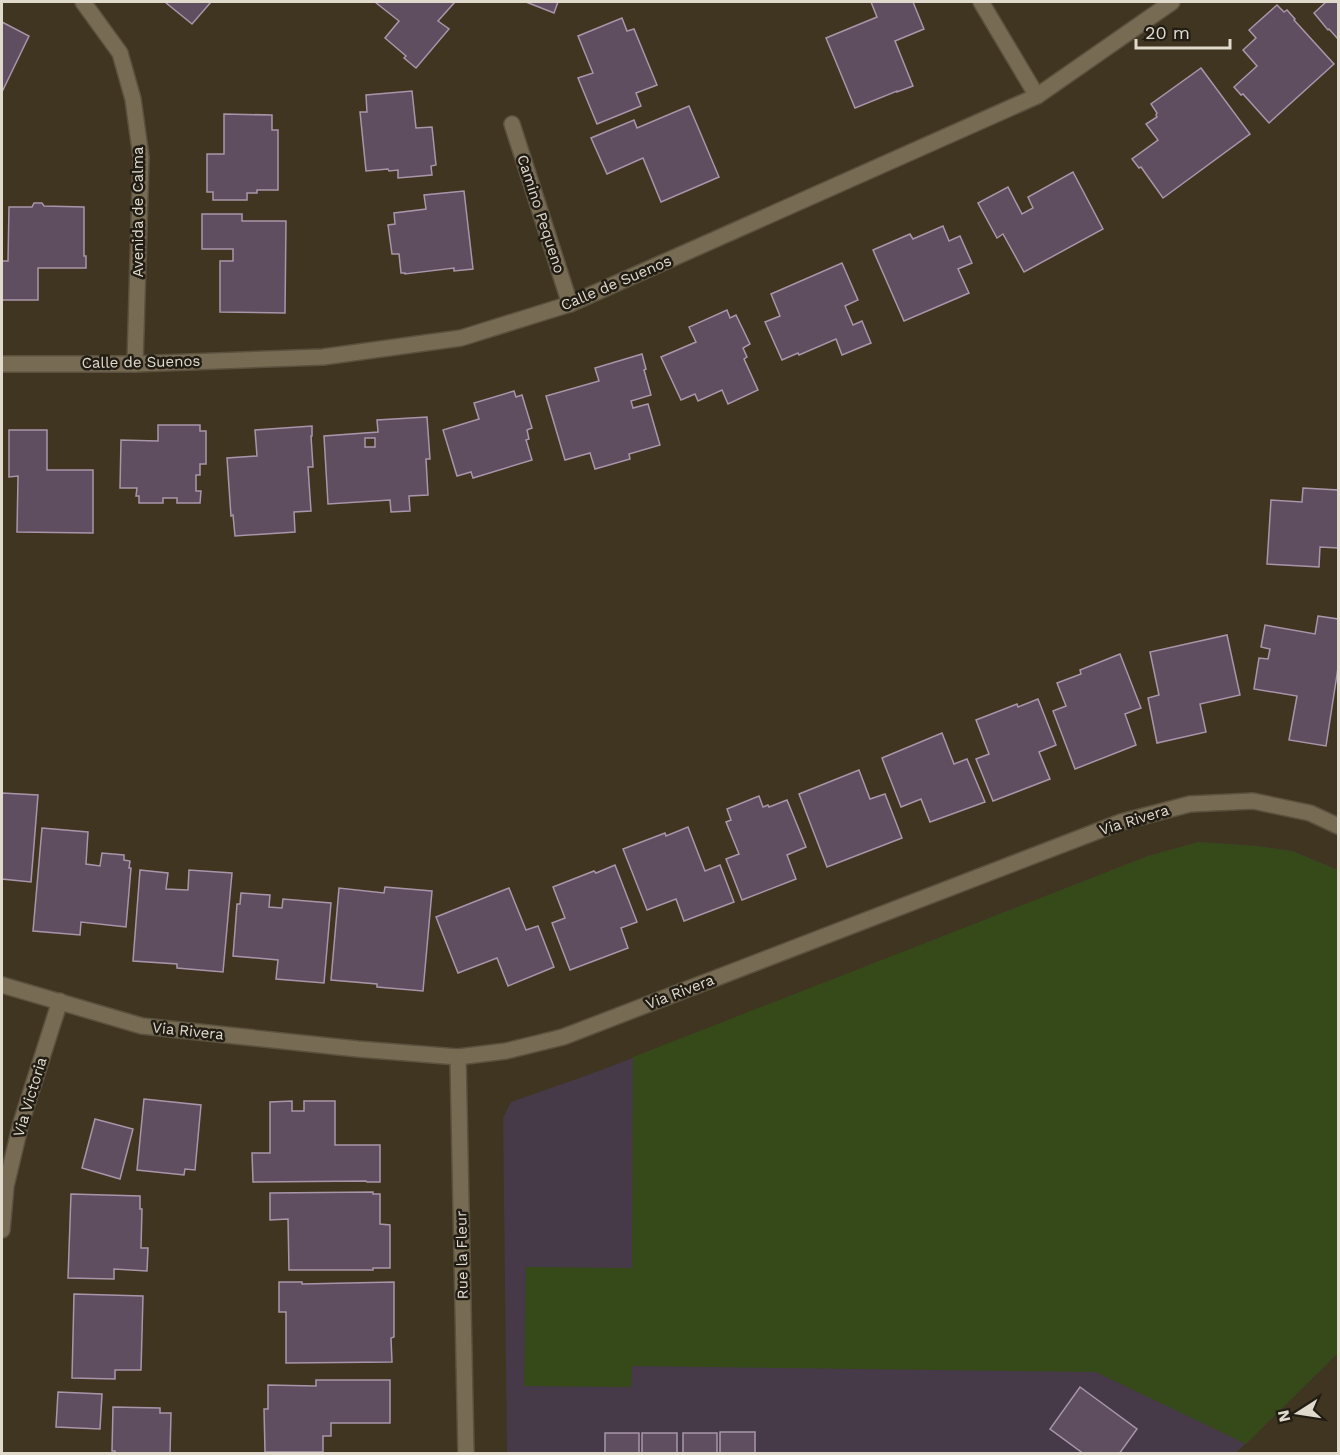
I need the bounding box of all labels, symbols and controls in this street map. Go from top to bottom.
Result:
scale bar [1136,12,1230,50]
text: 20 m [1145,22,1190,43]
street label: Avenida de Calma [129,146,147,278]
street label: Camino Pequeno [513,152,569,276]
street label: Calle de Suenos [558,252,674,314]
street label: Calle de Suenos [82,352,201,372]
street label: Via Rivera [1097,801,1171,839]
street label: Via Rivera [643,971,717,1013]
street label: Via Rivera [151,1018,225,1044]
street label: Via Victoria [9,1054,51,1139]
street label: Rue la Fleur [452,1211,472,1299]
north arrow [1268,1383,1328,1443]
text: N [1273,1408,1294,1424]

